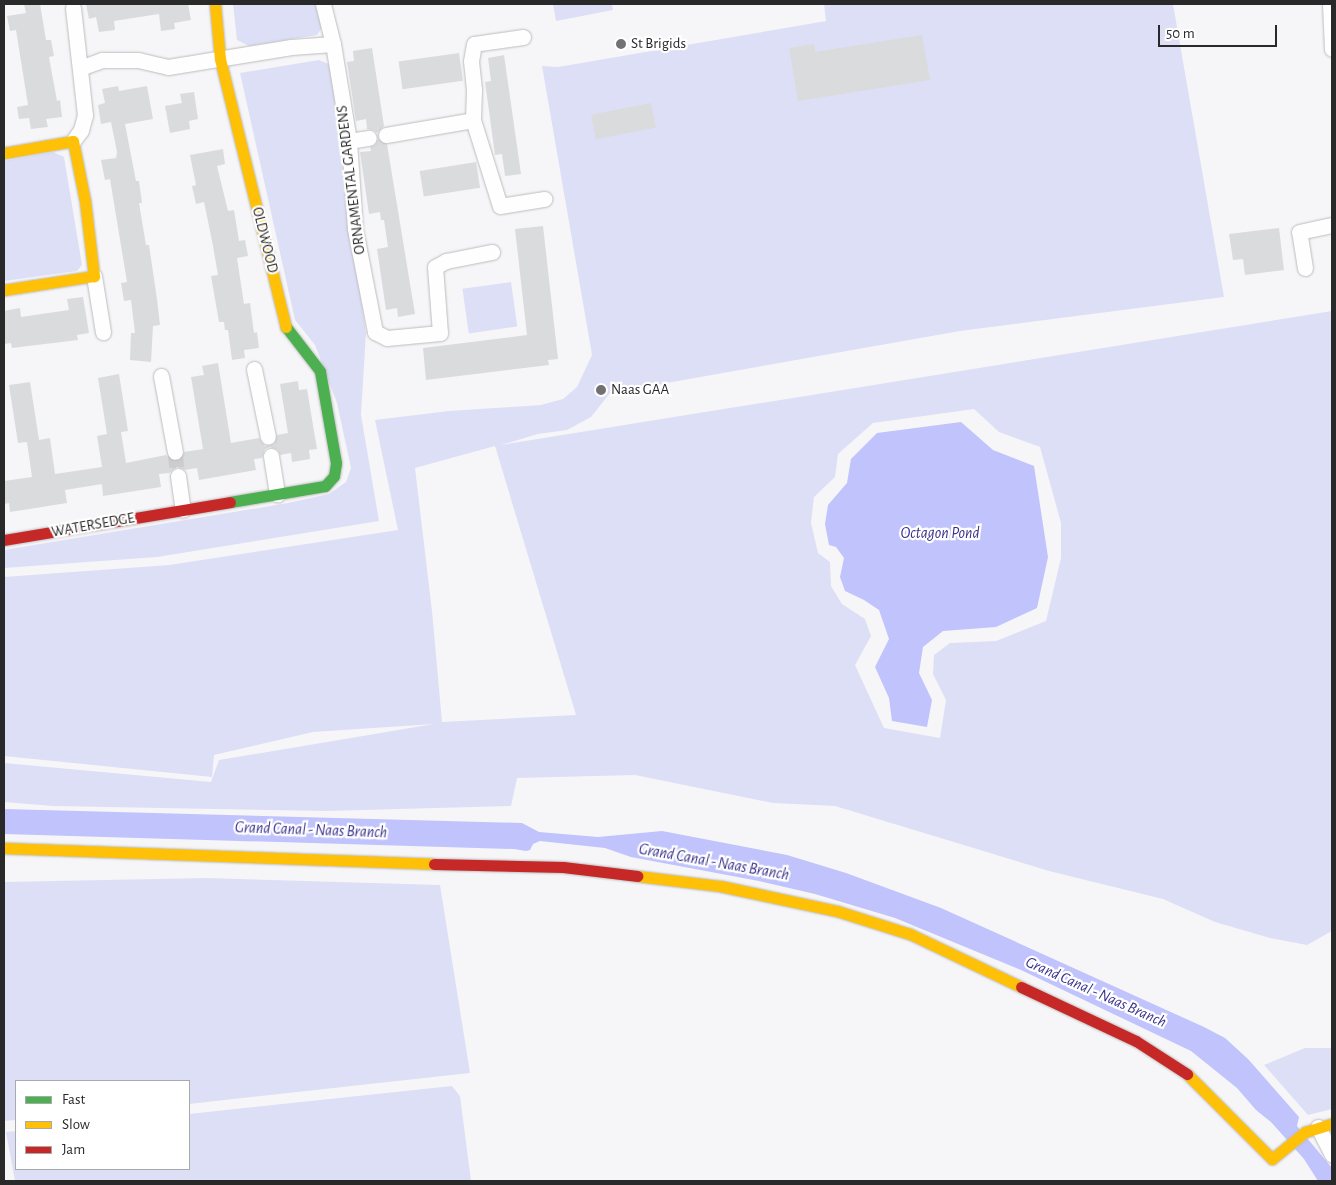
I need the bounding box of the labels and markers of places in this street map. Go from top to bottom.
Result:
place label: St Brigids [631,35,686,53]
marker: St Brigids [615,38,627,50]
place label: Naas GAA [611,381,669,399]
marker: Naas GAA [595,384,607,396]

